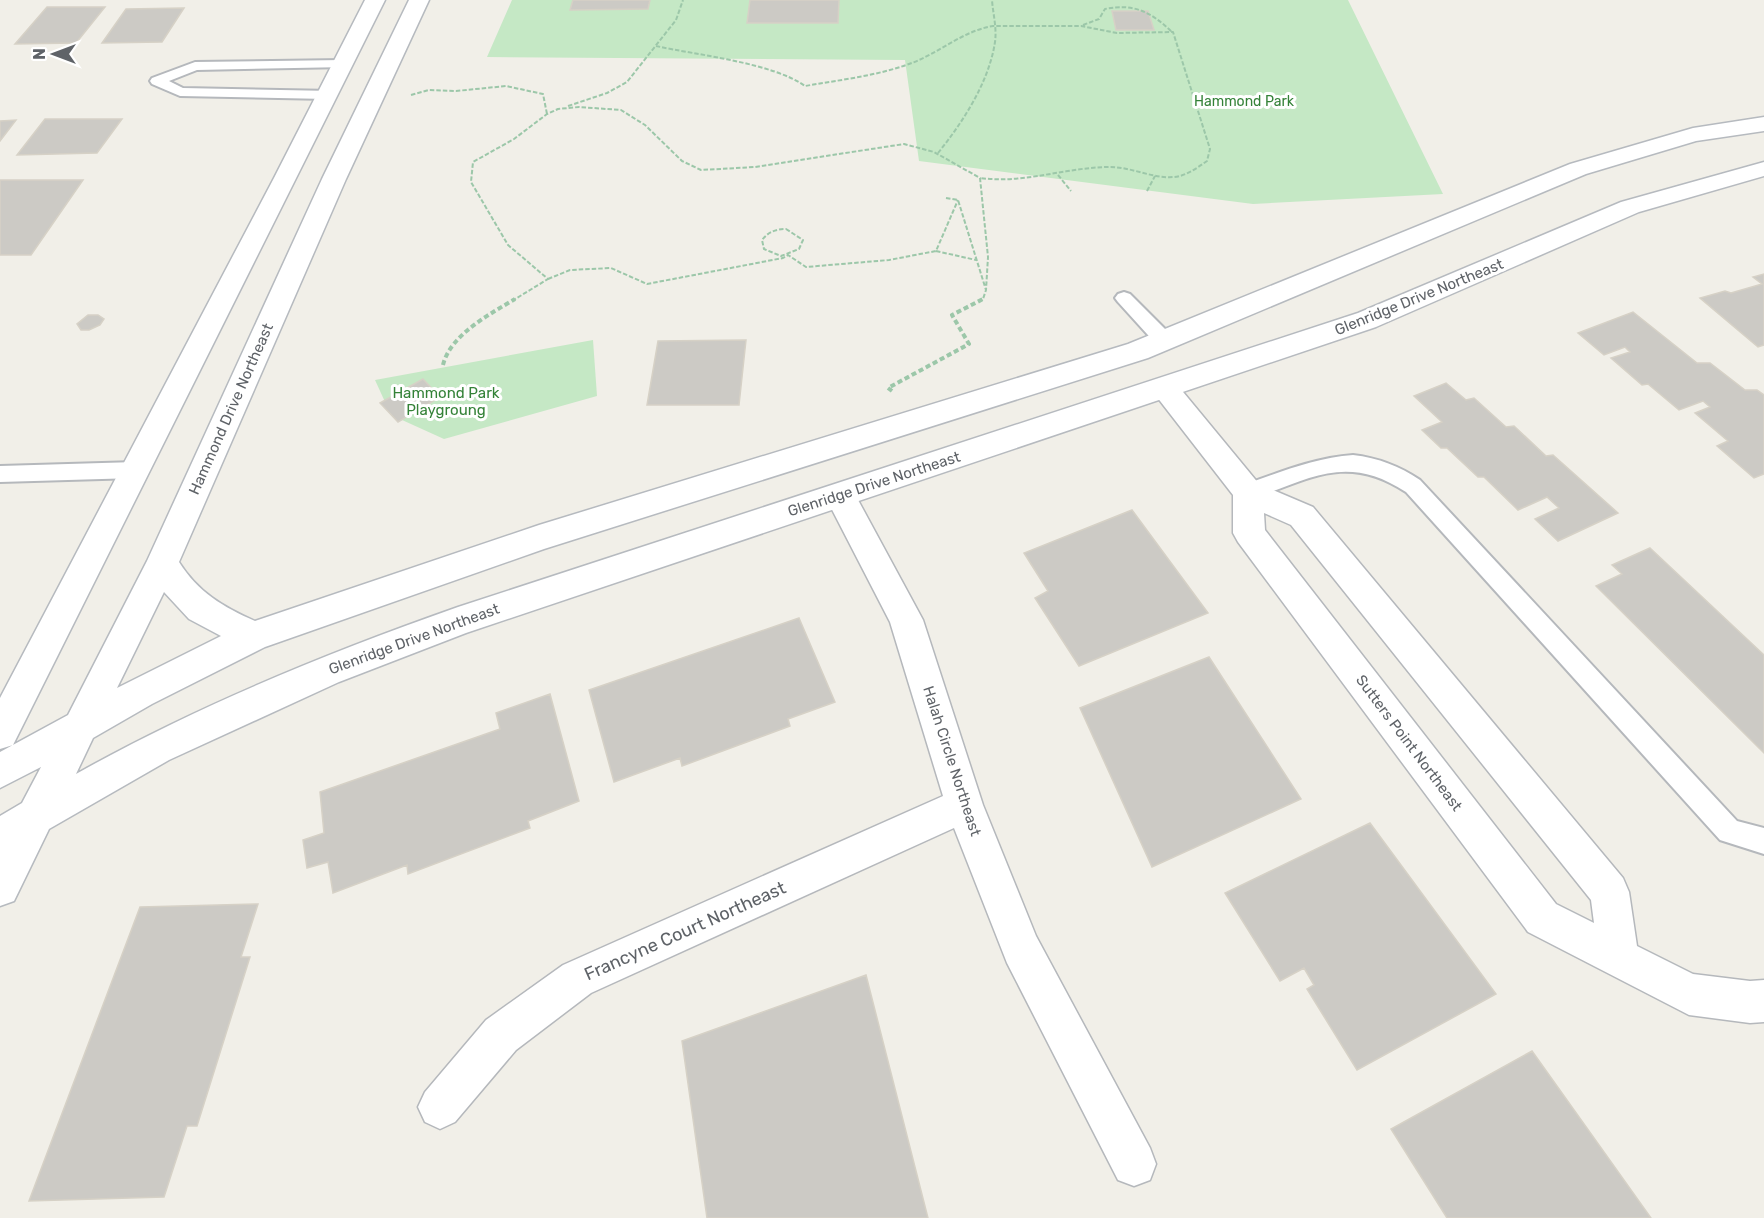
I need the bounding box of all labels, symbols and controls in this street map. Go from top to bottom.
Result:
north arrow [24,24,84,84]
text: N [30,48,49,60]
park label: Hammond Park [1194,93,1295,110]
street label: Glenridge Drive Northeast [1332,255,1506,339]
street label: Hammond Drive Northeast [185,320,277,497]
park label: Hammond Park Playgroung [392,384,500,419]
street label: Glenridge Drive Northeast [785,448,963,520]
street label: Glenridge Drive Northeast [326,600,502,678]
street label: Sutters Point Northeast [1352,671,1466,815]
street label: Halah Circle Northeast [919,684,985,838]
street label: Francyne Court Northeast [581,877,789,985]

